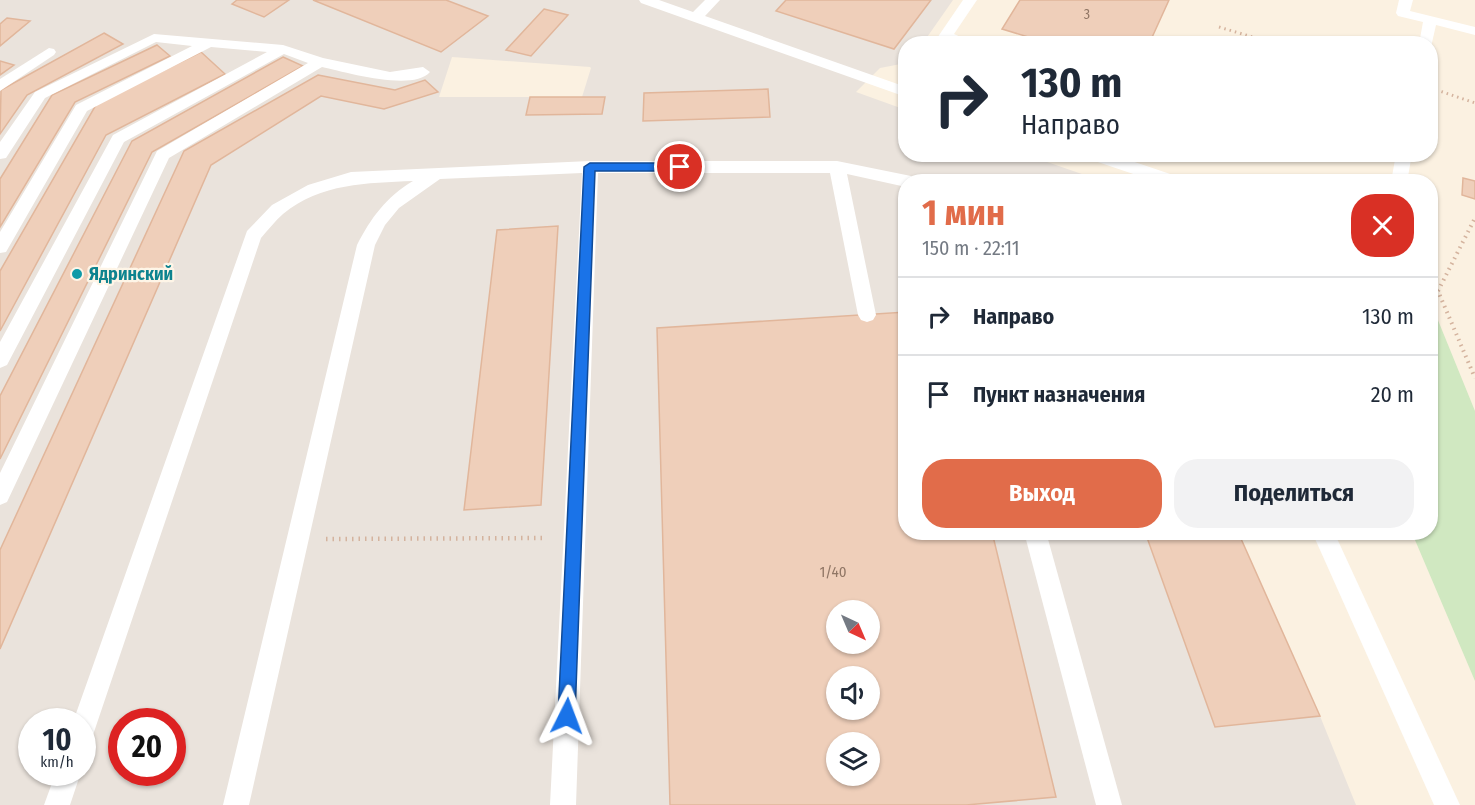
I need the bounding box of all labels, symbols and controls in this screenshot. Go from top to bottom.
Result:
house number: 3 [1084,6,1090,23]
text: 130 m [1021,58,1122,108]
icon: right [922,60,1000,138]
text: Направо [1021,109,1120,141]
pin [654,141,705,192]
icon: arrive [663,150,696,183]
text: 1 мин [922,191,1005,235]
button: close [1351,194,1414,257]
text: 150 m · 22:11 [922,236,1020,260]
place label: Ядринский [89,263,173,285]
marker: Ядринский [70,267,84,281]
icon: right [922,300,955,333]
text: Направо [973,303,1054,330]
text: 130 m [1362,303,1414,330]
icon: arrive [922,378,955,411]
text: Пункт назначения [973,381,1145,408]
text: 20 m [1371,381,1414,408]
button: Выход [922,459,1162,528]
button: Поделиться [1174,459,1414,528]
house number: 1/40 [819,563,847,581]
north arrow [826,600,880,654]
map controls [826,600,880,786]
button: sound [826,666,880,720]
position arrow [535,684,599,748]
speed limit sign: 20 [108,708,186,786]
text: 10 [42,722,72,758]
button: layers [826,732,880,786]
text: km/h [40,753,74,771]

